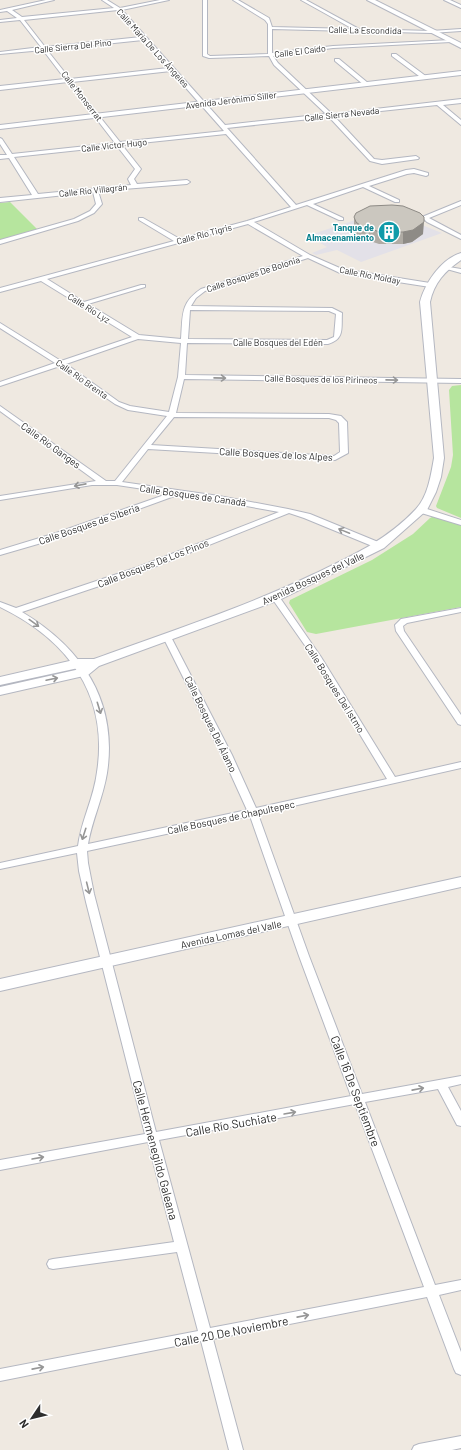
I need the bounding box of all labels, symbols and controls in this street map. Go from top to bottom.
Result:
street label: Calle María De Los Ángeles [115,6,191,90]
street label: Calle La Escondida [328,24,402,36]
street label: Calle Sierra Del Pino [34,36,112,56]
street label: Calle El Caído [274,42,326,60]
street label: Calle Monserrat [59,69,105,123]
street label: Avenida Jerónimo Siller [185,89,278,111]
street label: Calle Sierra Nevada [304,105,380,123]
street label: Calle Víctor Hugo [81,136,148,154]
street label: Calle Río Villagrán [58,181,128,199]
building icon: Tanque de Almacenamiento [376,219,402,245]
street label: Calle Río Tigris [175,221,233,247]
place label: Tanque de Almacenamiento [306,222,374,243]
street label: Calle Bosques De Bolonia [205,254,301,294]
street label: Calle Río Molday [339,264,401,286]
street label: Calle Río Lyz [66,291,112,325]
street label: Calle Bosques del Edén [233,337,323,348]
street label: Calle Río Brenta [54,357,110,401]
street label: Calle Bosques de los Pirineos [264,373,378,385]
one-way arrow [213,374,226,382]
one-way arrow [385,376,398,384]
street label: Calle Río Ganges [19,419,83,471]
street label: Calle Bosques de los Alpes [219,445,333,463]
one-way arrow [73,482,86,490]
street label: Calle Bosques de Canadá [139,482,247,508]
street label: Calle Bosques de Siberia [37,501,141,547]
one-way arrow [338,526,350,534]
street label: Calle Bosques De Los Pinos [96,536,210,590]
street label: Avenida Bosques del Valle [260,549,366,607]
one-way arrow [28,619,39,627]
street label: Calle Bosques Del Istmo [303,641,367,735]
street label: Calle Bosques Del Álamo [182,674,240,774]
one-way arrow [45,675,58,683]
one-way arrow [96,701,103,714]
street label: Calle Bosques de Chapultepec [166,798,296,836]
one-way arrow [80,828,87,841]
one-way arrow [85,881,92,894]
street label: Avenida Lomas del Valle [179,917,283,951]
street label: Calle 16 De Septiembre [328,1034,384,1148]
street label: Calle Hermenegildo Galeana [131,1079,181,1221]
one-way arrow [411,1084,424,1092]
street label: Calle Río Suchiate [184,1109,278,1139]
one-way arrow [283,1109,296,1117]
one-way arrow [32,1154,45,1162]
one-way arrow [296,1312,309,1320]
street label: Calle 20 De Noviembre [173,1313,289,1349]
one-way arrow [31,1364,44,1372]
north arrow [12,1398,52,1438]
text: N [16,1417,31,1431]

